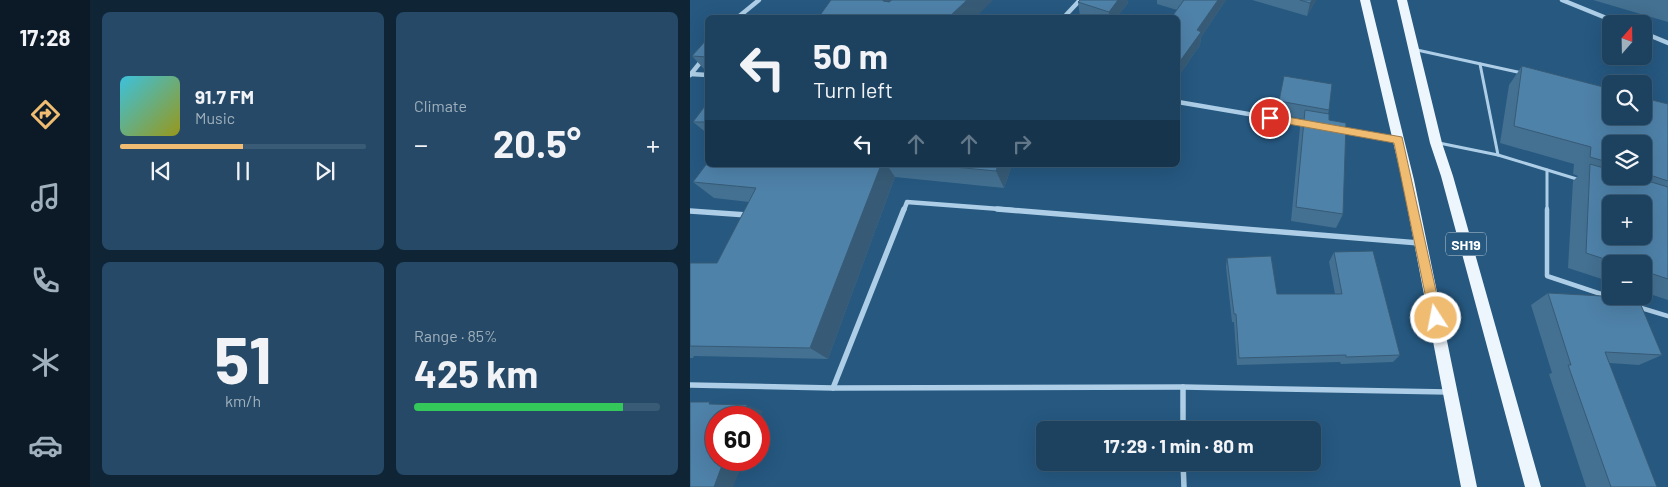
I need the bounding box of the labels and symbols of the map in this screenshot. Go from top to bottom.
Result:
north arrow [1602,15,1652,65]
pin [1249,97,1291,139]
road number: SH19 [1446,232,1486,255]
position arrow [1409,291,1461,343]
speed limit sign: 60 [705,406,770,471]

